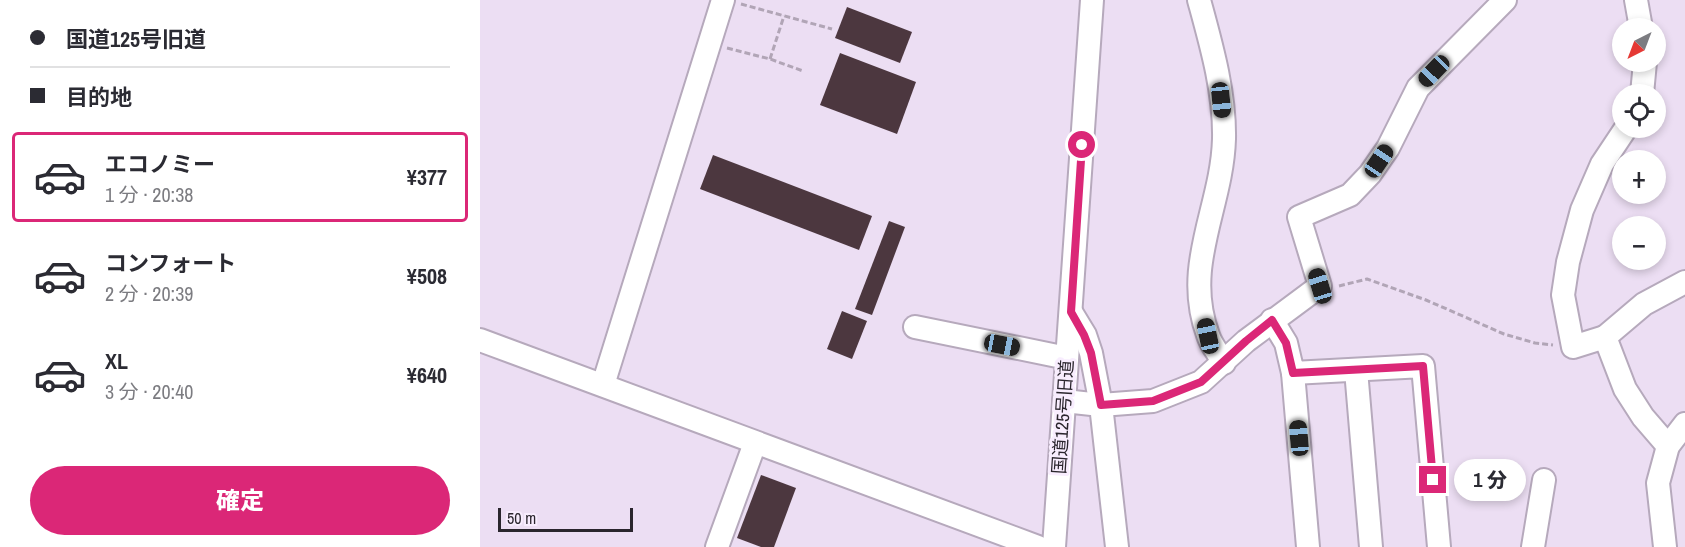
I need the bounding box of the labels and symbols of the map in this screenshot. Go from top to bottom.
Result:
north arrow [1612,18,1666,72]
car [1415,52,1453,90]
car [1210,81,1232,119]
route start [1068,131,1095,158]
car [1361,141,1397,181]
car [1306,266,1334,306]
car [1195,317,1221,355]
car [983,333,1021,357]
street label: 国道125号旧道 [1046,359,1079,475]
car [1288,419,1310,457]
callout: 1 分 [1454,459,1526,501]
route end [1419,466,1446,493]
scale bar [498,505,633,532]

